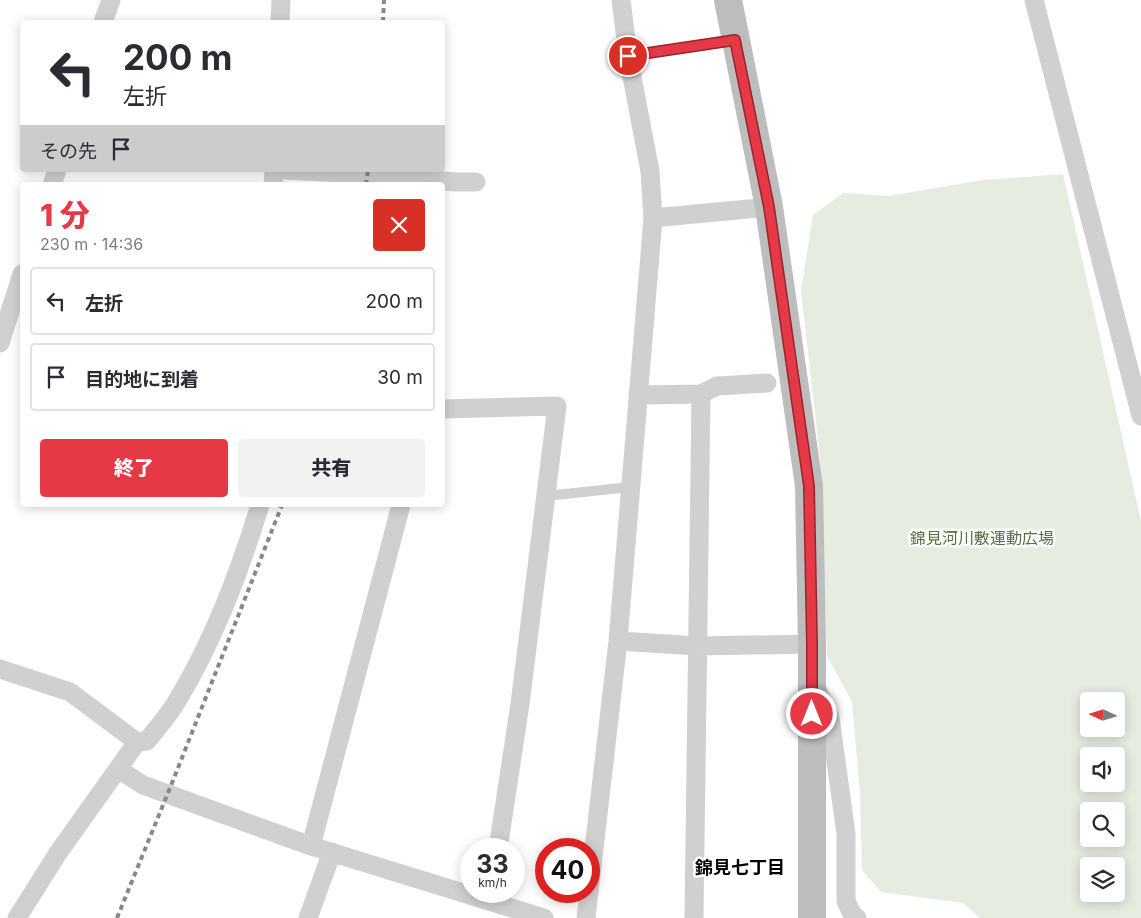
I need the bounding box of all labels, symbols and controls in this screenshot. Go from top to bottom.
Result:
pin [607,35,649,77]
text: 200 m [123,36,232,78]
icon: left [40,40,105,105]
icon: arrive [614,42,642,70]
text: 左折 [123,83,167,109]
icon: arrive [107,135,135,163]
text: その先 [40,140,97,163]
text: 1 分 [40,197,90,233]
button: close [373,199,425,251]
text: 230 m · 14:36 [40,234,143,254]
icon: left [42,287,70,315]
text: 200 m [365,290,423,313]
text: 左折 [85,292,123,315]
icon: arrive [42,363,70,391]
text: 30 m [377,366,423,389]
text: 目的地に到着 [85,368,199,391]
button: 終了 [40,439,228,497]
button: 共有 [238,439,425,497]
park label: 錦見河川敷運動広場 [910,528,1054,548]
position arrow [785,687,837,739]
north arrow [1080,692,1125,738]
map controls [1080,692,1125,902]
button: sound [1080,747,1125,792]
button: search [1080,802,1125,847]
speed limit sign: 40 [535,838,600,903]
text: 33 [476,849,509,879]
district label: 錦見七丁目 [695,857,785,878]
button: layers [1080,857,1125,902]
text: km/h [478,875,507,890]

